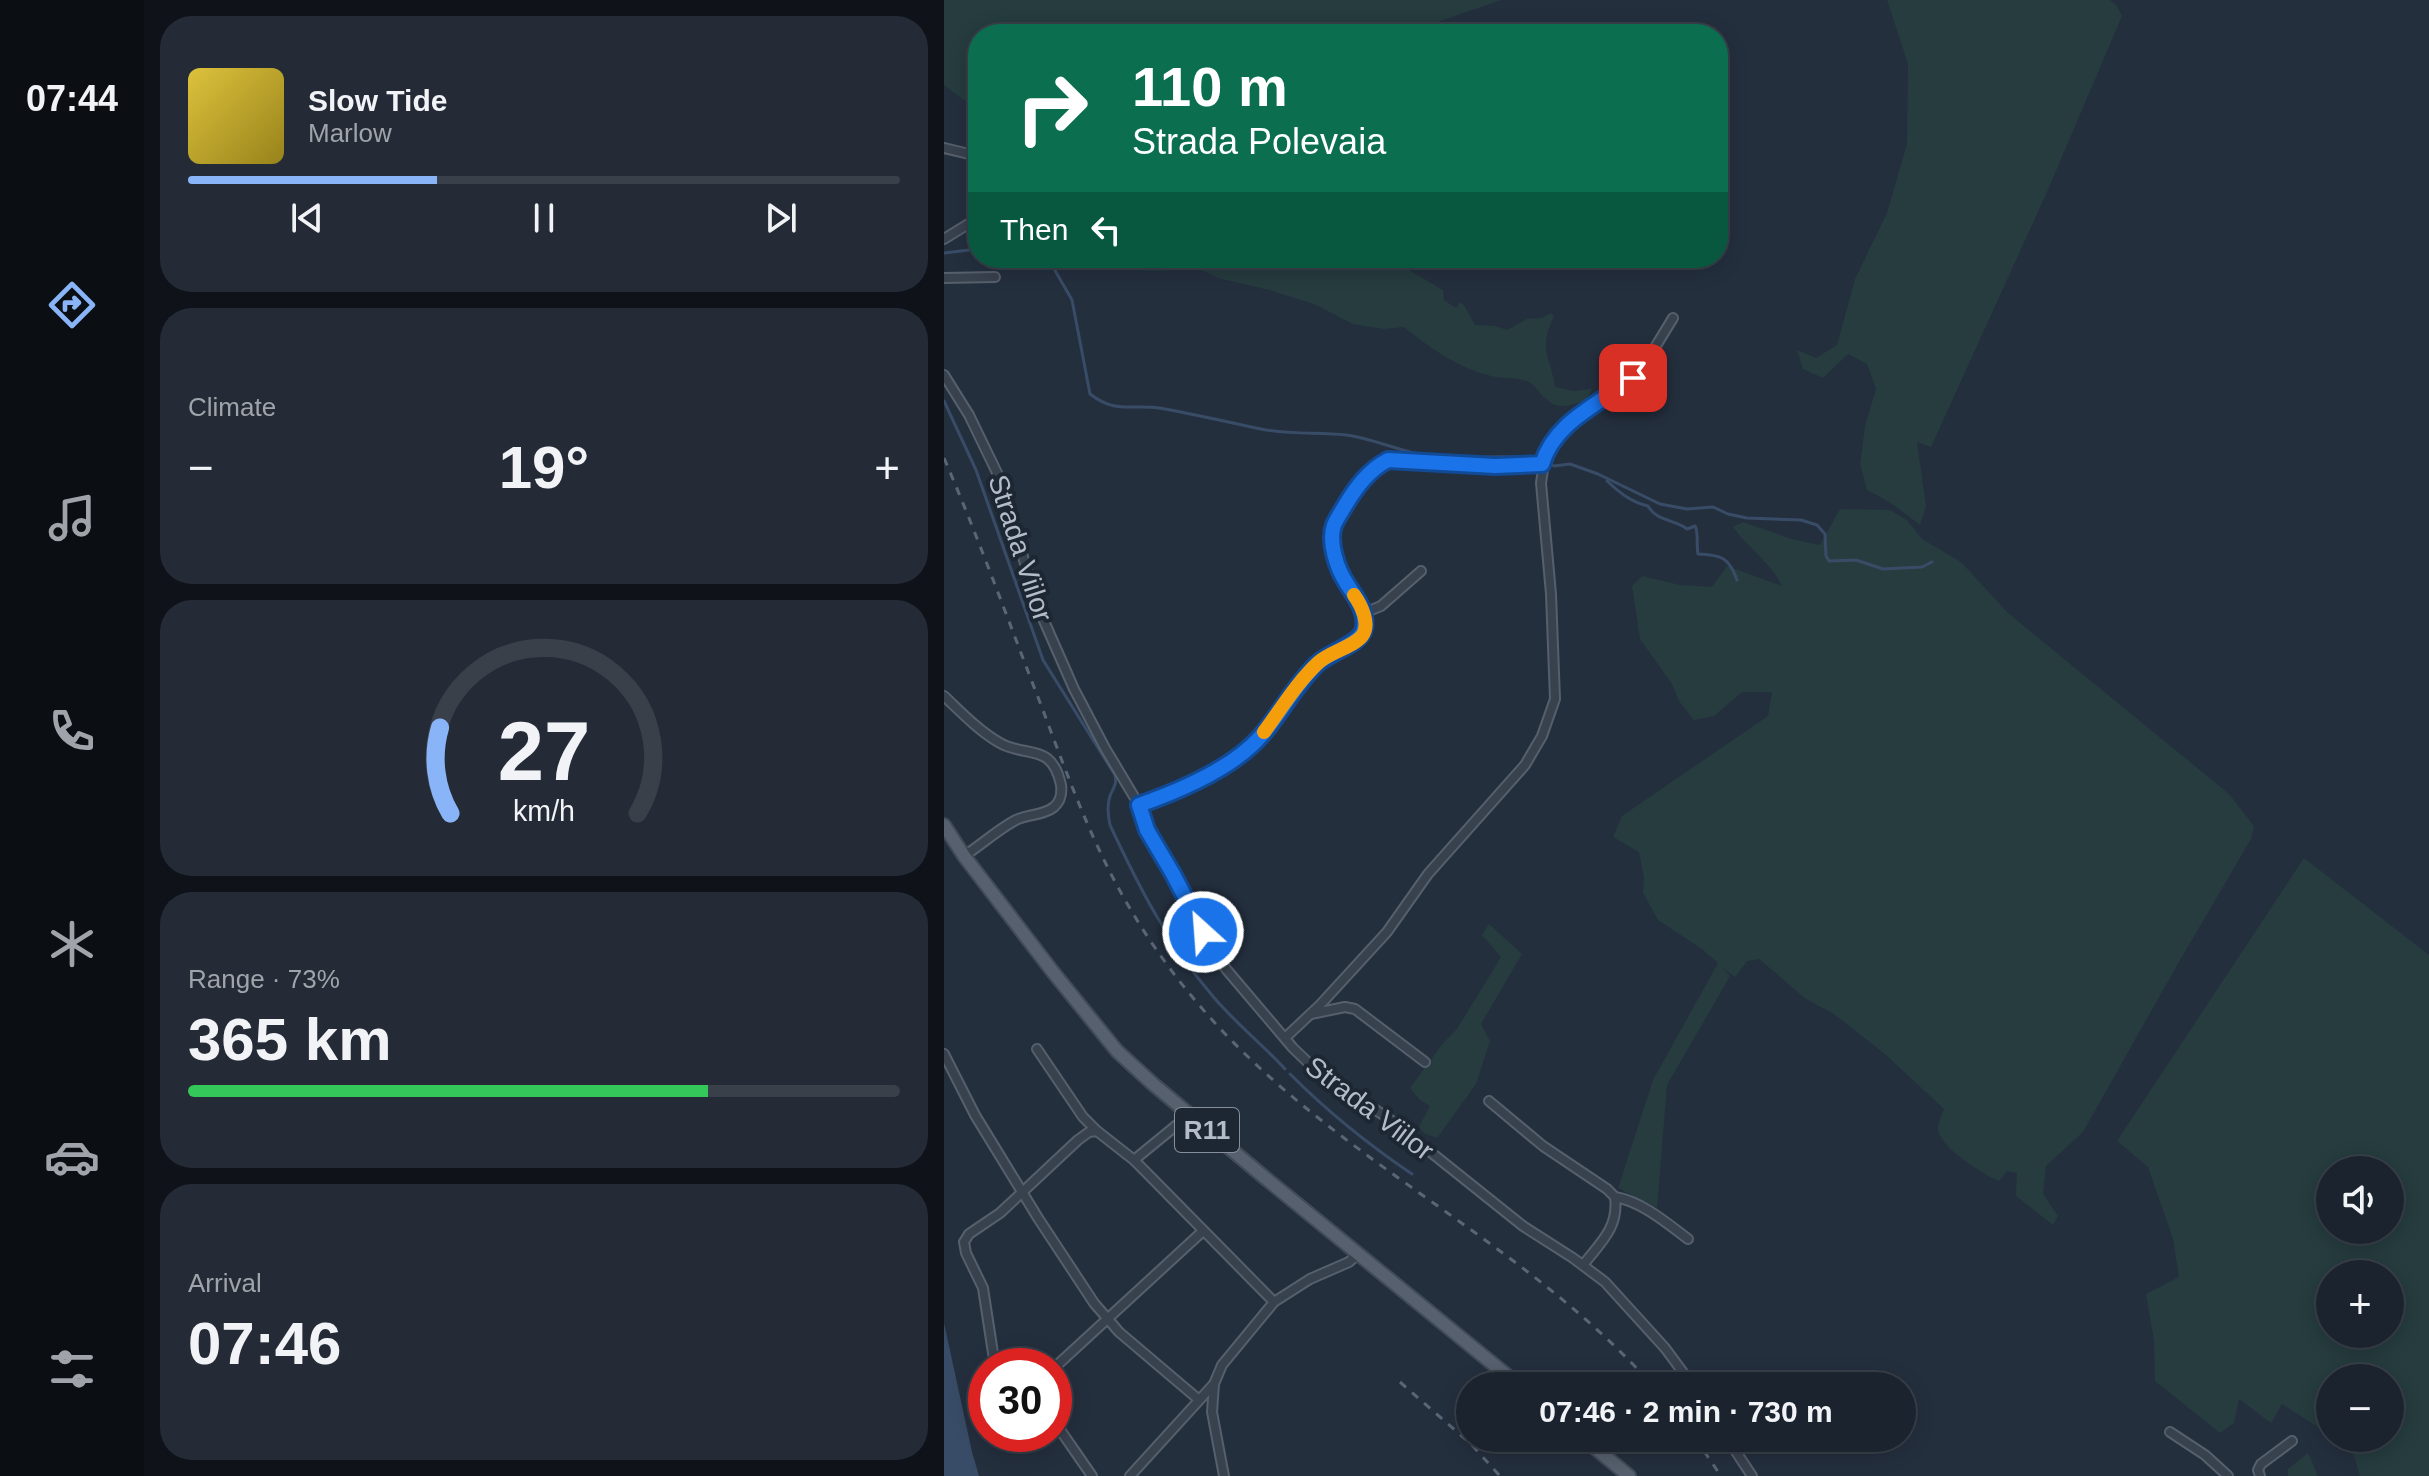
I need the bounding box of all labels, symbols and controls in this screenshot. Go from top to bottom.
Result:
text: 110 m [1132,55,1288,118]
icon: right [1000,56,1104,160]
text: 07:44 [26,78,118,119]
text: Slow Tide [308,84,447,117]
text: Marlow [308,118,392,148]
text: Strada Polevaia [1132,121,1386,162]
icon: previous [285,196,329,240]
icon: pause [522,196,566,240]
icon: next [759,196,803,240]
icon: left [1084,208,1128,252]
text: Then [1000,213,1068,246]
icon: directions [44,277,100,333]
pin [1599,344,1667,412]
icon: arrive [1611,356,1655,400]
text: Climate [188,392,276,422]
text: 19° [499,434,589,501]
text: − [188,443,214,492]
text: + [874,443,900,492]
street label: Strada Viilor [982,471,1059,625]
icon: music [44,490,100,546]
icon: phone [44,703,100,759]
text: 27 [498,705,590,798]
text: km/h [513,795,575,827]
position arrow [1161,890,1245,974]
icon: climate [44,916,100,972]
text: Range · 73% [188,964,340,994]
text: 365 km [188,1006,392,1073]
street label: Strada Viilor [1300,1050,1440,1167]
road number: R11 [1175,1108,1239,1152]
icon: car [44,1129,100,1185]
map controls [2316,1156,2404,1452]
button: sound [2316,1156,2404,1244]
button: + [2316,1260,2404,1348]
text: Arrival [188,1268,262,1298]
text: 07:46 [188,1310,341,1377]
icon: filters [44,1341,100,1397]
speed limit sign: 30 [968,1348,1072,1452]
button: − [2316,1364,2404,1452]
text: 07:46 · 2 min · 730 m [1539,1395,1833,1428]

